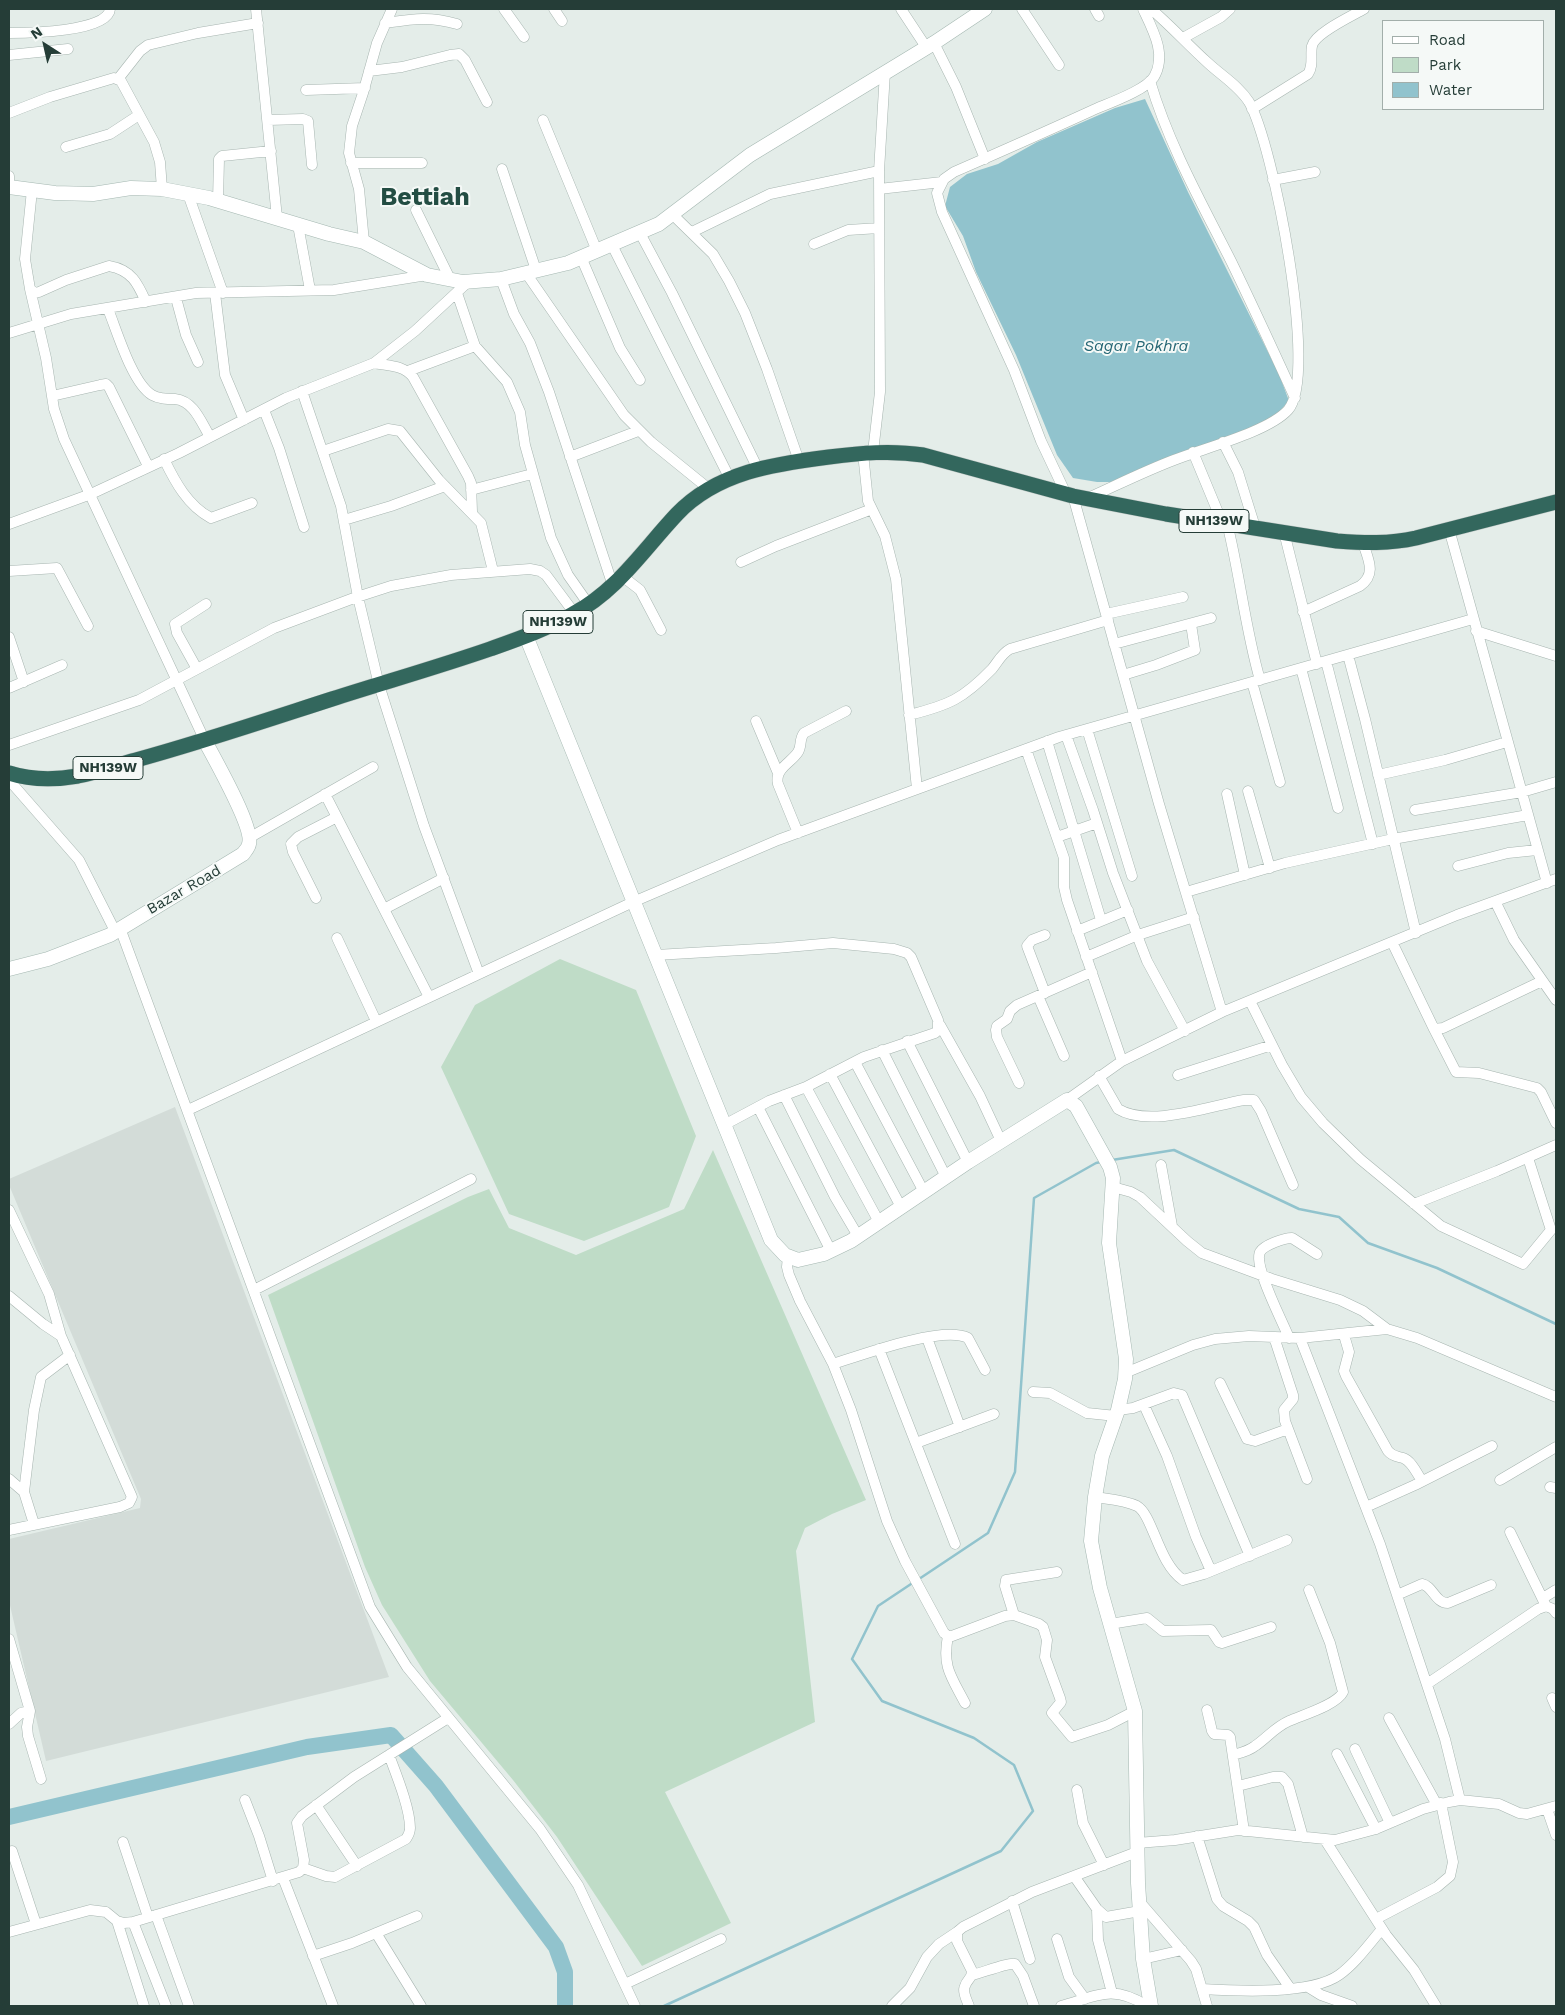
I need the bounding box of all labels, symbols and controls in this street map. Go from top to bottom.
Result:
north arrow [20,20,70,70]
legend [1382,20,1545,110]
text: N [28,23,45,42]
text: Road [1429,31,1466,49]
text: Park [1429,56,1461,74]
text: Water [1429,81,1472,99]
district label: Bettiah [380,183,470,213]
water label: Sagar Pokhra [1084,336,1188,356]
road number: NH139W [1179,510,1249,532]
road number: NH139W [523,610,593,634]
road number: NH139W [73,756,143,780]
street label: Bazar Road [144,862,224,918]

